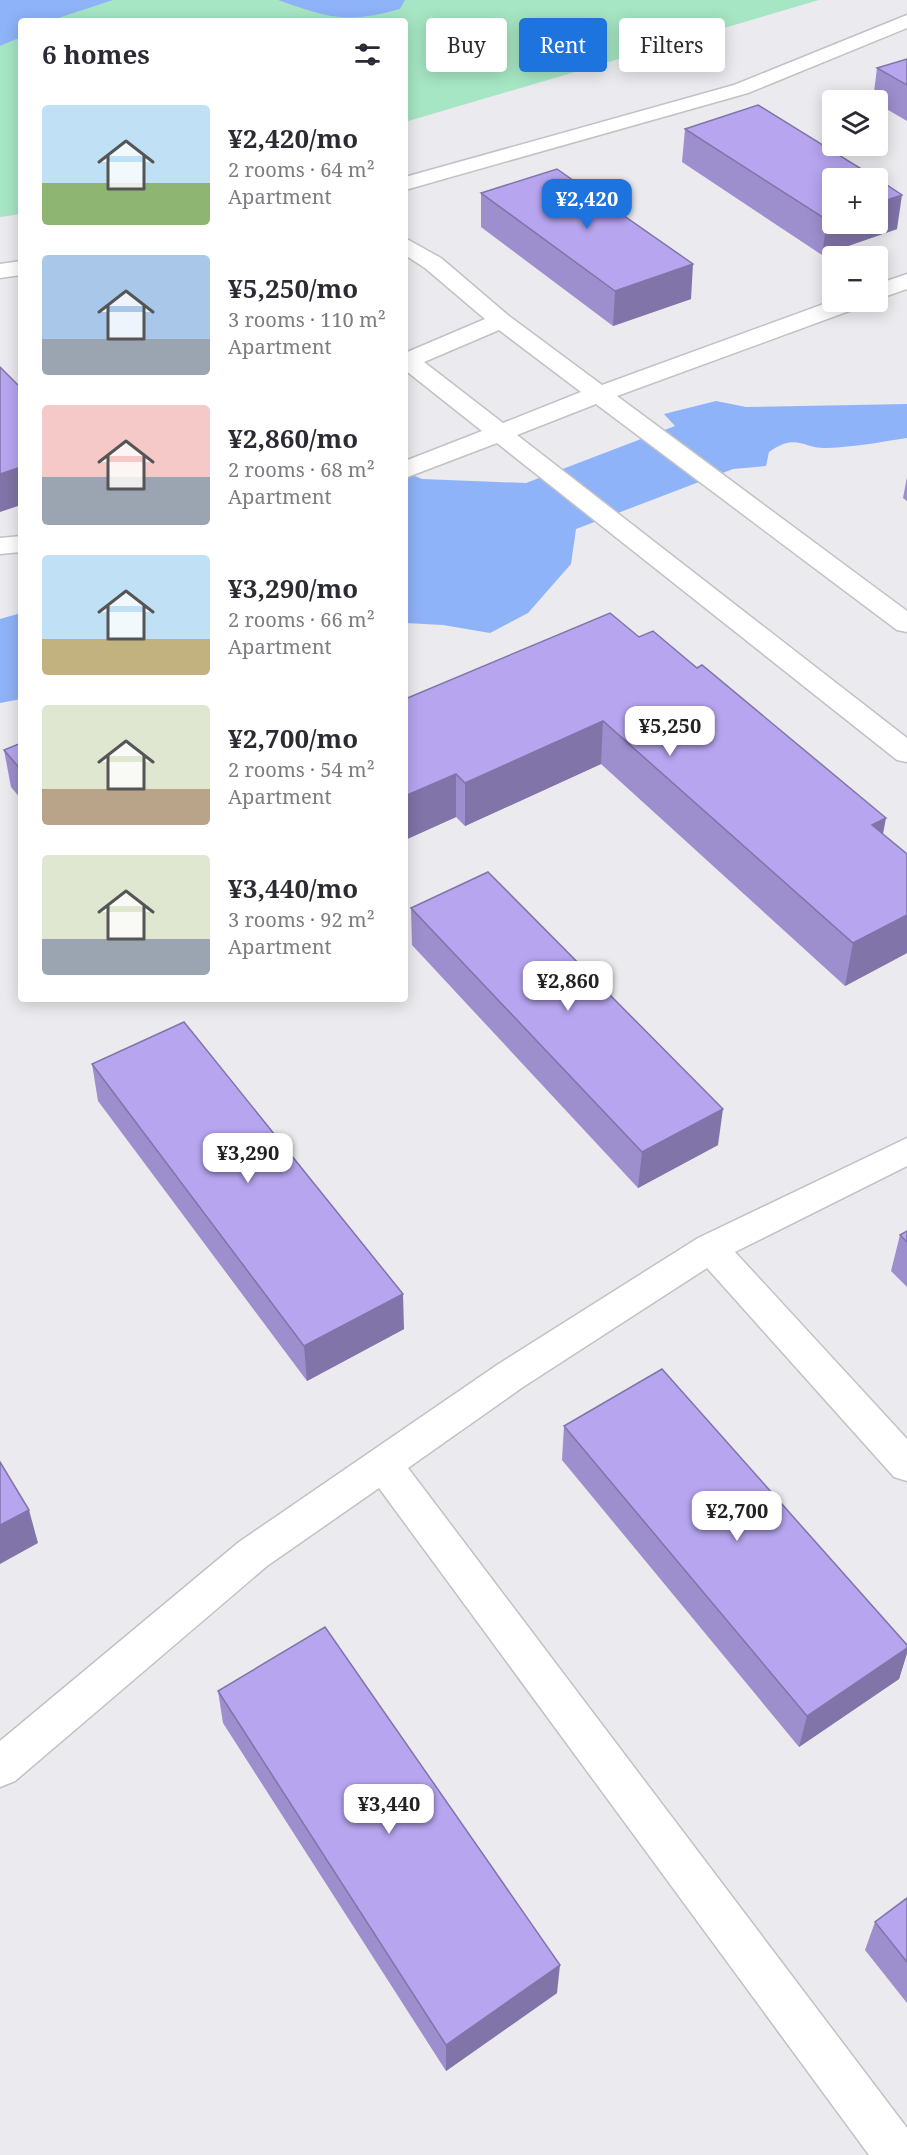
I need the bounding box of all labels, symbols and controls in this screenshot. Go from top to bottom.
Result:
chip: Buy [426,18,507,72]
chip: Rent [519,18,607,72]
chip: Filters [619,18,725,72]
text: 6 homes [42,36,150,72]
icon: filters [351,38,384,71]
map controls [822,90,888,312]
button: layers [822,90,888,156]
text: ¥2,420/mo [228,120,358,156]
icon: home [90,129,162,201]
text: 2 rooms · 64 m² [228,156,375,183]
button: + [822,168,888,234]
pin: ¥2,420 [538,179,636,230]
text: Apartment [228,183,332,210]
text: ¥2,420 [556,185,618,212]
button: − [822,246,888,312]
text: ¥5,250/mo [228,270,358,306]
icon: home [90,279,162,351]
text: 3 rooms · 110 m² [228,306,386,333]
text: Apartment [228,333,332,360]
text: ¥2,860/mo [228,420,358,456]
icon: home [90,429,162,501]
text: 2 rooms · 68 m² [228,456,375,483]
text: Apartment [228,483,332,510]
text: ¥3,290/mo [228,570,358,606]
icon: home [90,579,162,651]
text: 2 rooms · 66 m² [228,606,375,633]
text: Apartment [228,633,332,660]
pin: ¥5,250 [621,706,719,757]
text: ¥5,250 [639,712,701,739]
text: ¥2,700/mo [228,720,358,756]
icon: home [90,729,162,801]
text: 2 rooms · 54 m² [228,756,375,783]
text: Apartment [228,783,332,810]
text: ¥3,440/mo [228,870,358,906]
icon: home [90,879,162,951]
text: 3 rooms · 92 m² [228,906,375,933]
text: Apartment [228,933,332,960]
pin: ¥2,860 [519,961,617,1012]
text: ¥2,860 [537,967,599,994]
pin: ¥3,290 [199,1133,297,1184]
text: ¥3,290 [217,1139,279,1166]
pin: ¥2,700 [688,1491,786,1542]
text: ¥2,700 [706,1497,768,1524]
pin: ¥3,440 [340,1784,438,1835]
text: ¥3,440 [358,1790,420,1817]

